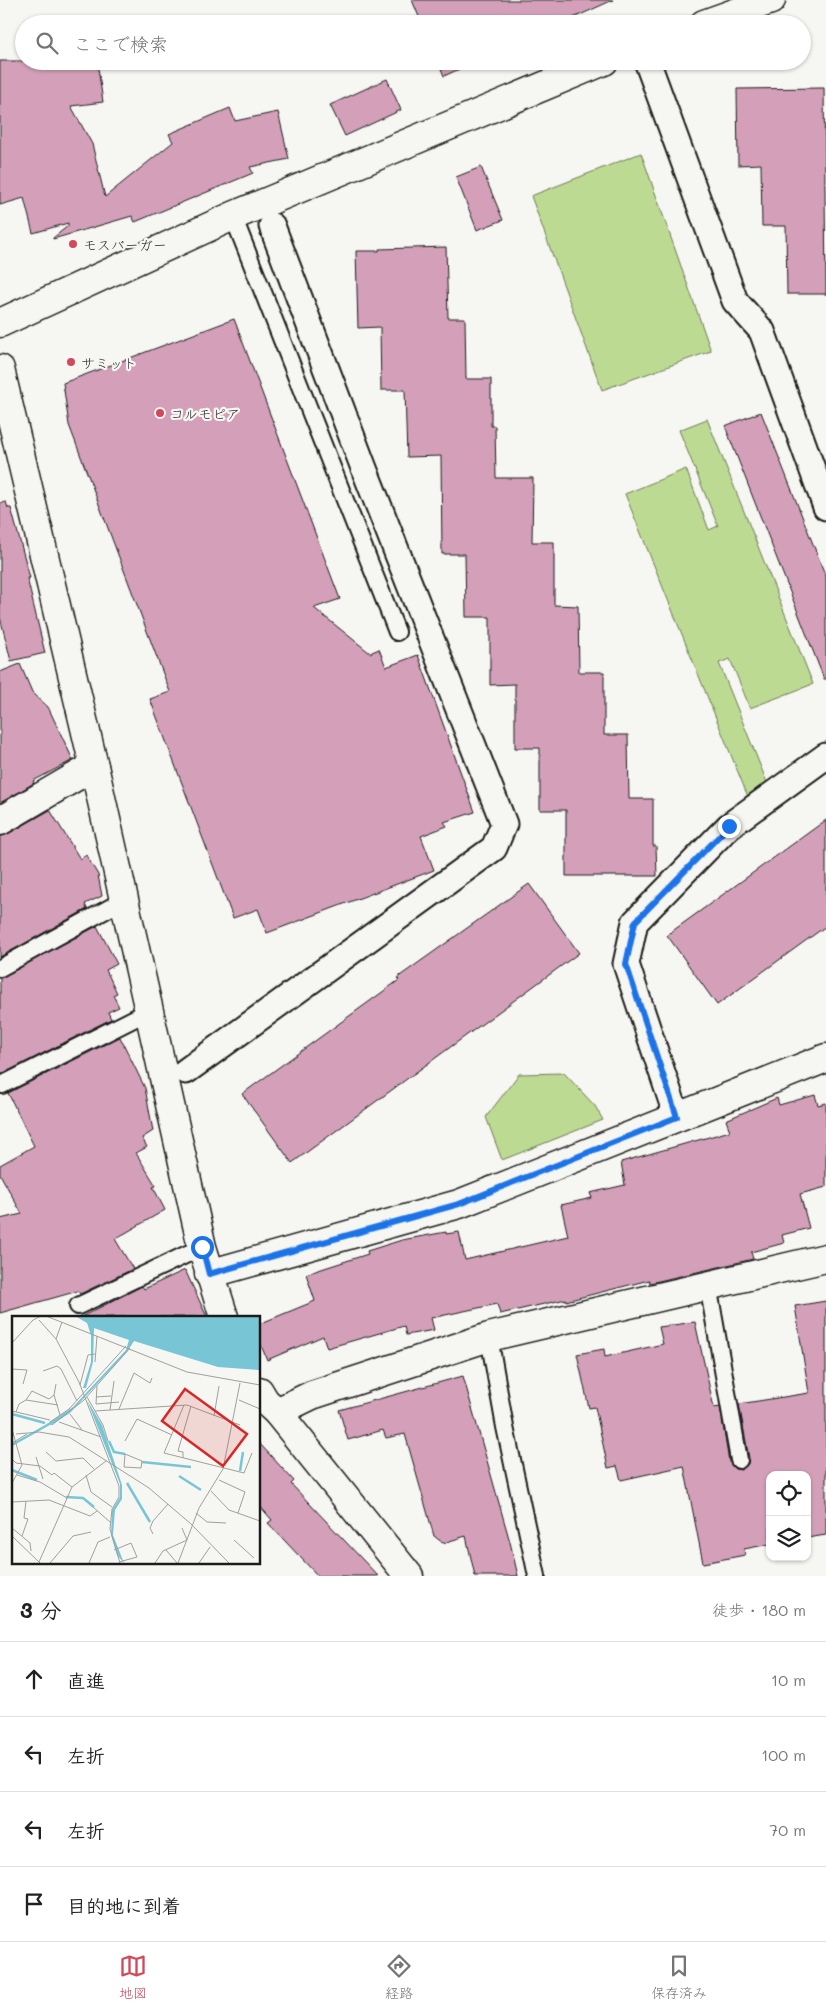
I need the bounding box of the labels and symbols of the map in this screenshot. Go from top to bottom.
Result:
place label: モスバーガー [83,235,167,254]
marker: モスバーガー [67,238,79,250]
place label: サミット [81,353,137,372]
marker: サミット [65,356,77,368]
place label: コルモピア [170,404,240,423]
marker: コルモピア [154,407,166,419]
route end [718,815,741,838]
route start [191,1236,214,1259]
inset map [12,1316,260,1564]

